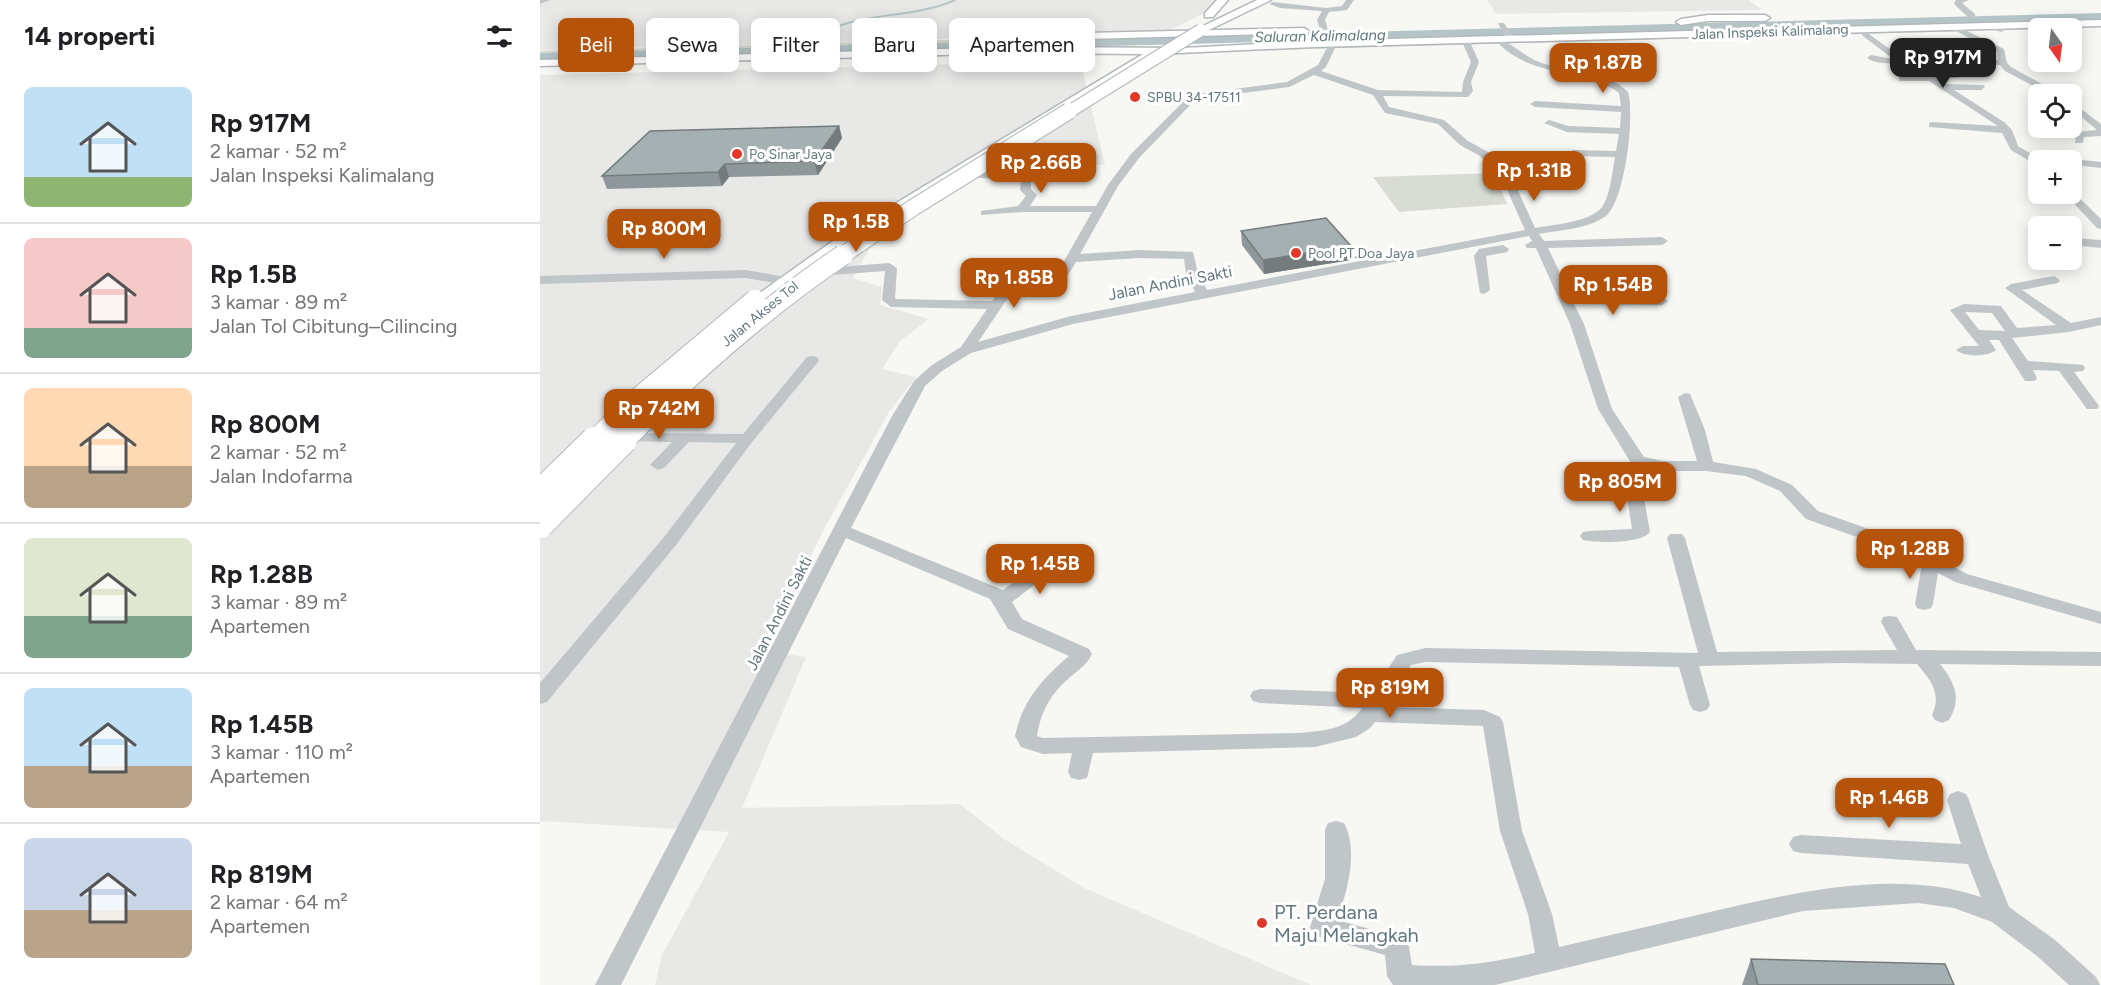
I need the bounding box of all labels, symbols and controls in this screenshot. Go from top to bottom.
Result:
chip: Beli [558,18,634,72]
chip: Sewa [646,18,739,72]
chip: Filter [751,18,840,72]
chip: Baru [852,18,937,72]
chip: Apartemen [949,18,1095,72]
north arrow [2028,18,2082,72]
map controls [2028,18,2082,270]
text: 14 properti [24,20,155,52]
icon: filters [483,20,516,53]
street label: Jalan Inspeksi Kalimalang [1691,21,1849,43]
water label: Saluran Kalimalang [1254,26,1386,46]
pin: Rp 917M [1888,38,1998,89]
pin: Rp 1.87B [1541,43,1665,94]
text: Rp 917M [1904,45,1982,69]
text: Rp 1.87B [1564,50,1642,74]
button: locate [2028,84,2082,138]
place label: SPBU 34-17511 [1147,89,1241,106]
marker: SPBU 34-17511 [1128,90,1142,104]
text: Rp 917M [210,107,311,139]
icon: home [72,111,144,183]
text: 2 kamar · 52 m² [210,139,347,163]
pin: Rp 2.66B [979,143,1103,194]
place label: Po Sinar Jaya [749,146,832,163]
marker: Po Sinar Jaya [730,147,744,161]
text: Rp 2.66B [1000,150,1082,174]
button: + [2028,150,2082,204]
pin: Rp 1.31B [1472,151,1596,202]
text: Rp 1.31B [1497,158,1571,182]
text: Jalan Inspeksi Kalimalang [210,163,434,187]
pin: Rp 1.5B [801,202,911,253]
pin: Rp 800M [609,209,719,260]
text: Rp 1.5B [823,209,889,233]
text: Rp 800M [622,216,706,240]
button: − [2028,216,2082,270]
place label: Pool PT.Doa Jaya [1308,245,1414,262]
marker: Pool PT.Doa Jaya [1289,246,1303,260]
text: Rp 1.5B [210,258,297,290]
pin: Rp 1.85B [952,258,1076,309]
icon: home [72,262,144,334]
street label: Jalan Andini Sakti [1106,262,1234,304]
text: Rp 1.85B [974,265,1054,289]
pin: Rp 1.54B [1551,265,1675,316]
text: Rp 1.54B [1573,272,1653,296]
street label: Jalan Akses Tol [718,278,802,350]
text: 3 kamar · 89 m² [210,290,347,314]
text: Jalan Tol Cibitung–Cilincing [210,314,458,338]
pin: Rp 742M [604,389,714,440]
text: Rp 742M [618,396,700,420]
text: Rp 800M [210,408,320,440]
icon: home [72,412,144,484]
text: 2 kamar · 52 m² [210,440,347,464]
pin: Rp 805M [1565,462,1675,513]
text: Jalan Indofarma [210,464,353,488]
text: Rp 805M [1578,469,1662,493]
pin: Rp 1.28B [1848,529,1972,580]
text: Rp 1.28B [1870,536,1950,560]
pin: Rp 1.45B [978,544,1102,595]
text: Rp 1.45B [1000,551,1080,575]
street label: Jalan Andini Sakti [742,553,816,673]
text: Rp 1.28B [210,558,313,590]
icon: home [72,562,144,634]
text: 3 kamar · 89 m² [210,590,347,614]
text: Apartemen [210,614,310,638]
pin: Rp 819M [1335,668,1445,719]
text: Rp 819M [1350,675,1430,699]
text: Rp 1.45B [210,708,313,740]
icon: home [72,712,144,784]
text: 3 kamar · 110 m² [210,740,353,764]
text: Apartemen [210,764,310,788]
pin: Rp 1.46B [1827,778,1951,829]
text: Rp 1.46B [1849,785,1929,809]
text: Rp 819M [210,858,313,890]
icon: home [72,862,144,934]
text: 2 kamar · 64 m² [210,890,348,914]
place label: PT. Perdana Maju Melangkah [1274,900,1419,947]
text: Apartemen [210,914,310,938]
marker: PT. Perdana Maju Melangkah [1255,916,1269,930]

